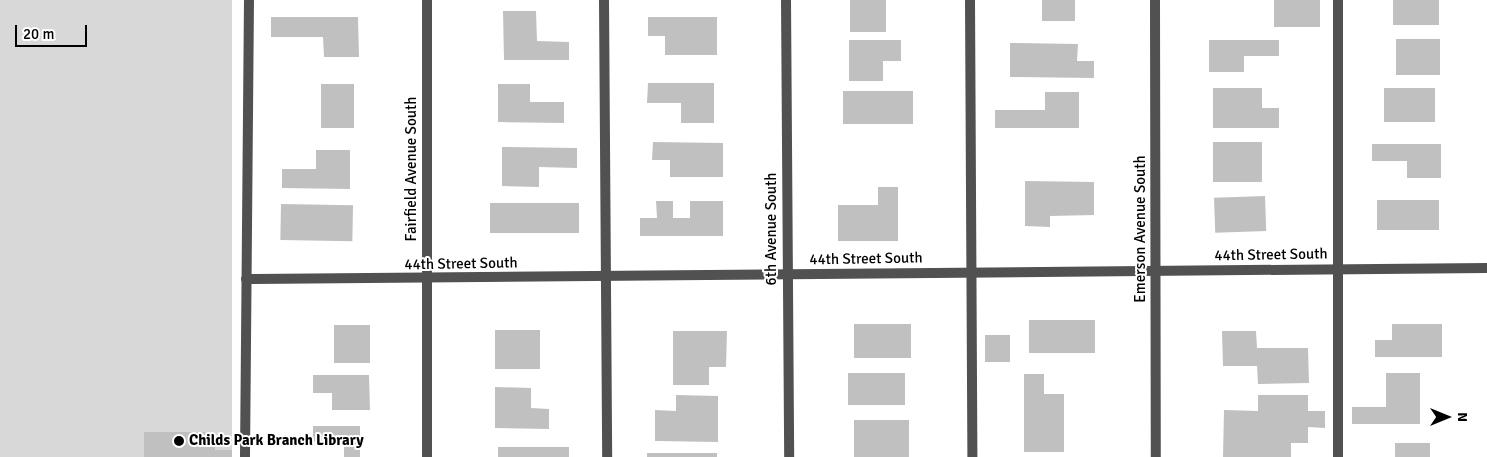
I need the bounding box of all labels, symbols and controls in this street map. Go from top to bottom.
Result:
scale bar [18,15,90,47]
text: 20 m [23,25,54,43]
street label: Fairfield Avenue South [403,97,421,241]
street label: Emerson Avenue South [1132,155,1150,303]
street label: 6th Avenue South [763,173,781,285]
street label: 44th Street South [1214,245,1328,265]
street label: 44th Street South [809,249,923,269]
street label: 44th Street South [404,254,518,274]
north arrow [1422,392,1472,442]
text: N [1454,412,1471,422]
place label: Childs Park Branch Library [189,432,364,450]
marker: Childs Park Branch Library [173,435,185,447]

